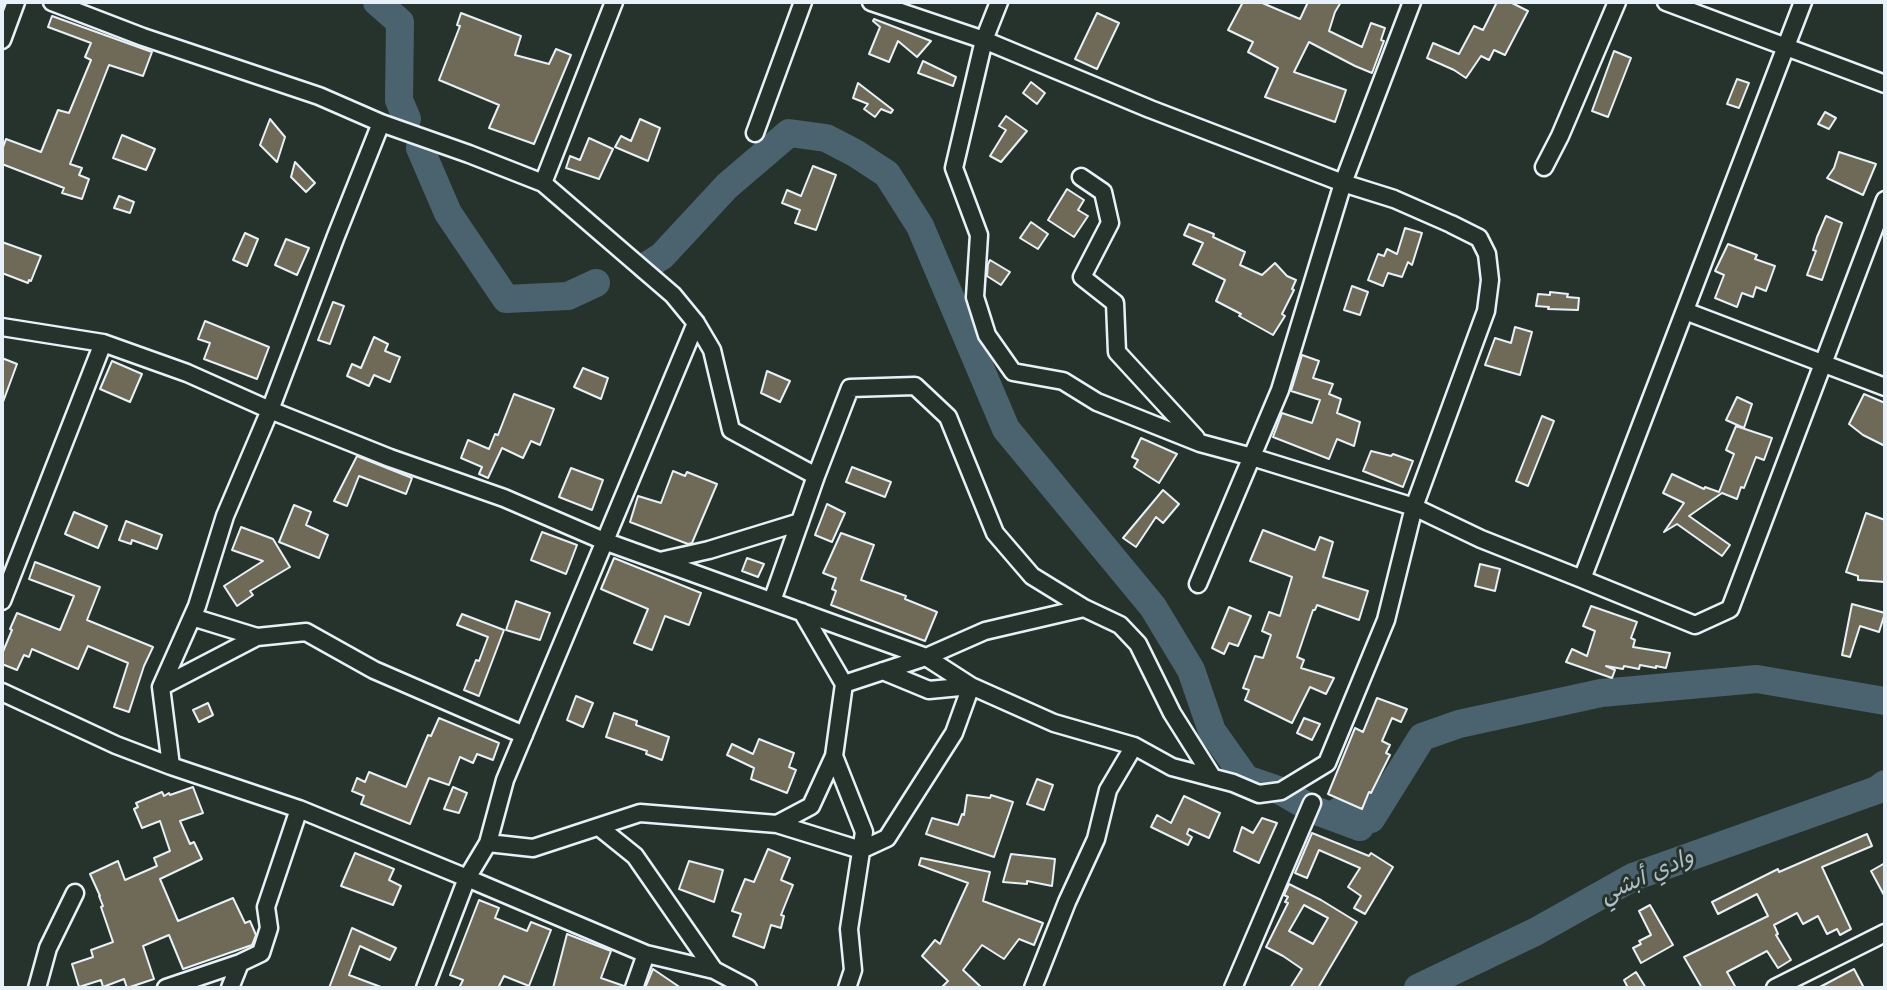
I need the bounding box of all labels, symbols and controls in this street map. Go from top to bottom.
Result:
water label: وادي أبشي [1596,843,1698,909]

